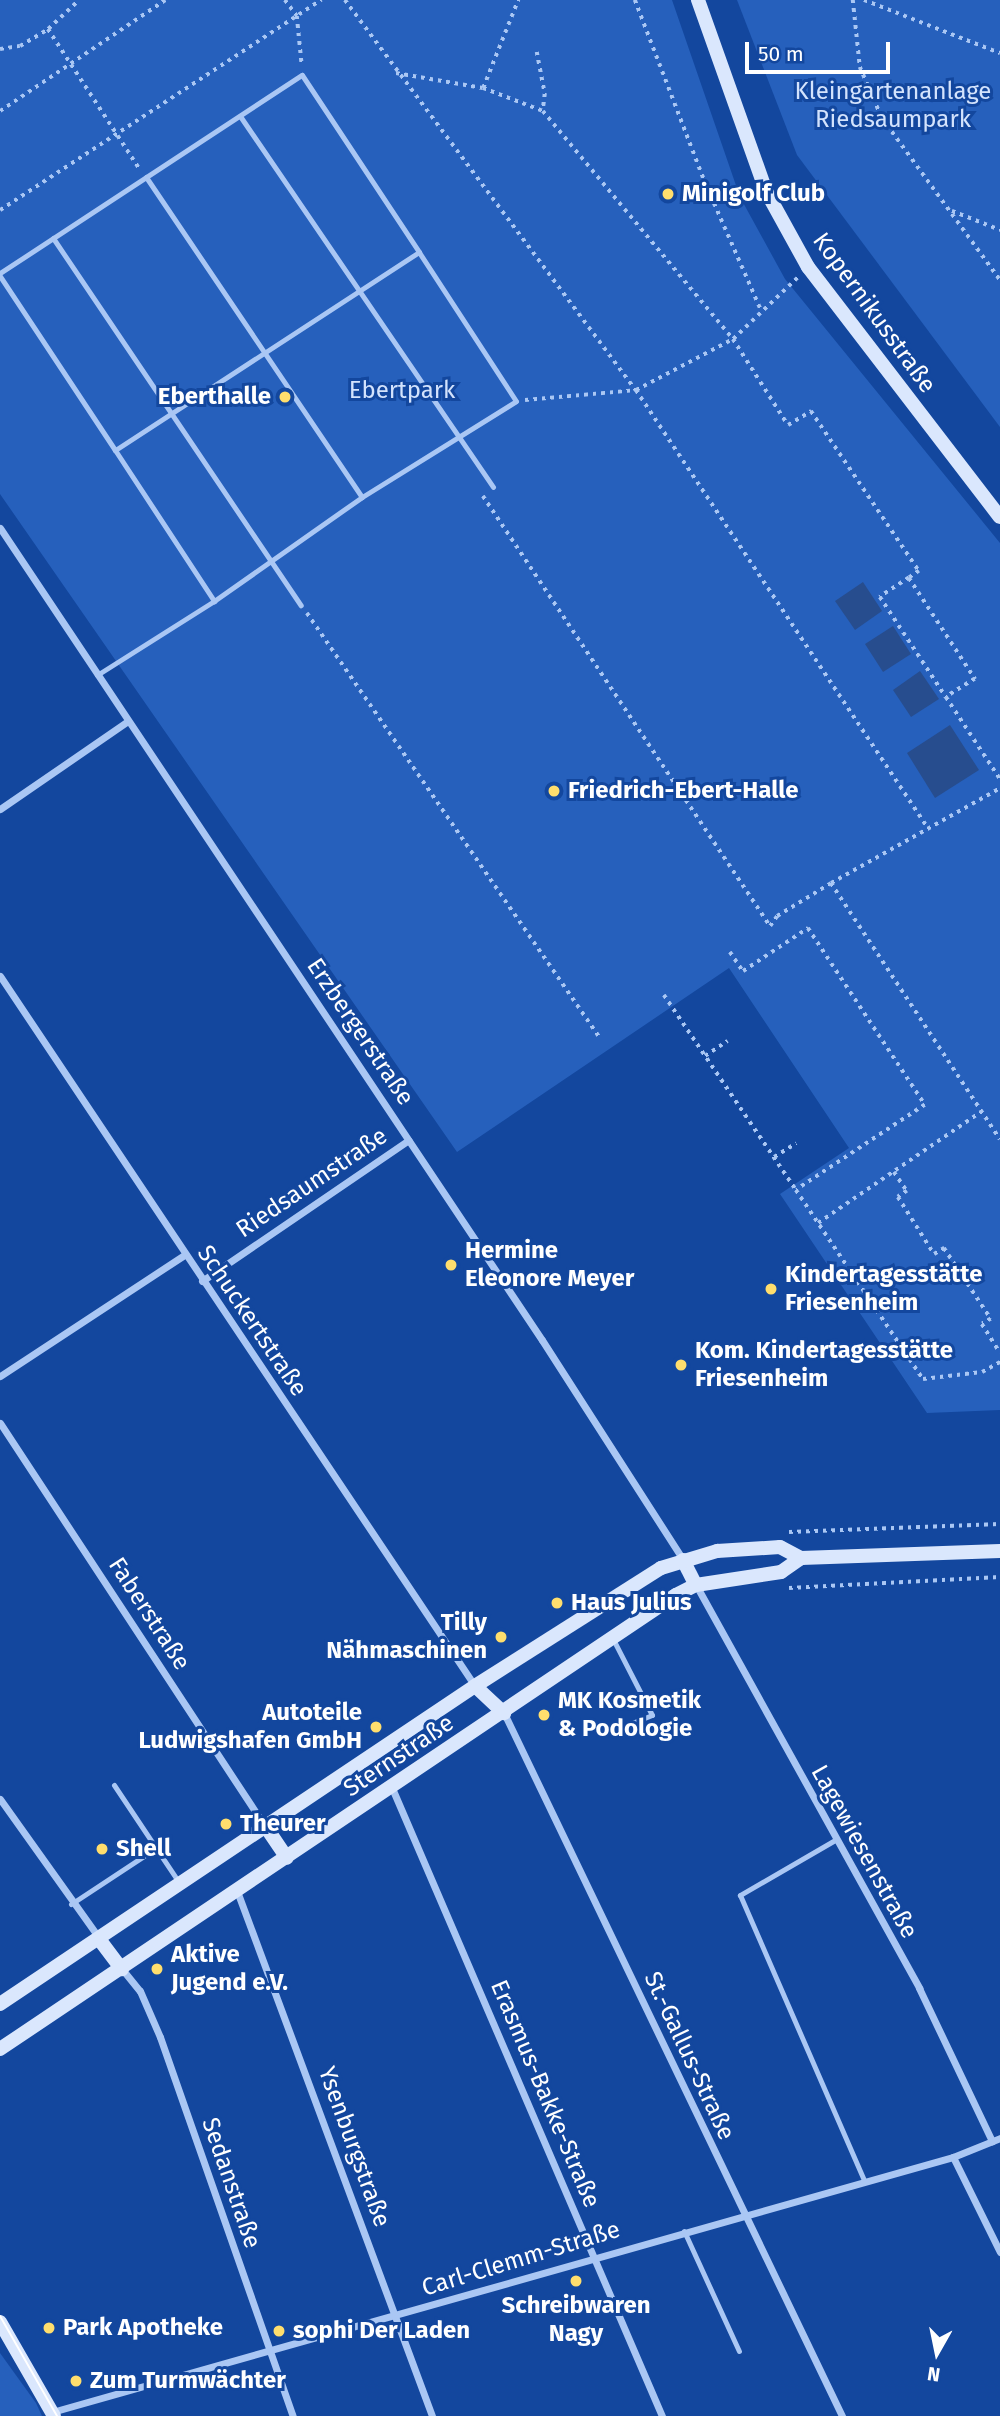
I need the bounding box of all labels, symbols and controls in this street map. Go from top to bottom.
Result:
scale bar [748,28,893,72]
text: 50 m [758,41,804,67]
park label: Kleingartenanlage Riedsaumpark [795,78,991,134]
place label: Minigolf Club [682,180,825,208]
marker: Minigolf Club [660,186,676,202]
street label: Kopernikusstraße [806,227,942,399]
park label: Ebertpark [349,377,455,405]
place label: Eberthalle [158,383,271,411]
marker: Eberthalle [277,389,293,405]
place label: Friedrich-Ebert-Halle [568,777,799,805]
marker: Friedrich-Ebert-Halle [546,783,562,799]
street label: Erzbergerstraße [300,953,420,1111]
street label: Riedsaumstraße [231,1122,393,1244]
place label: Hermine Eleonore Meyer [465,1237,634,1293]
street label: Schuckertstraße [191,1240,313,1402]
marker: Hermine Eleonore Meyer [443,1257,459,1273]
place label: Kindertagesstätte Friesenheim [785,1261,982,1317]
marker: Kindertagesstätte Friesenheim [763,1281,779,1297]
place label: Kom. Kindertagesstätte Friesenheim [695,1337,953,1393]
marker: Kom. Kindertagesstätte Friesenheim [673,1357,689,1373]
street label: Faberstraße [102,1552,196,1676]
place label: Haus Julius [571,1589,692,1617]
marker: Haus Julius [549,1595,565,1611]
place label: Tilly Nähmaschinen [326,1609,487,1665]
marker: Tilly Nähmaschinen [493,1629,509,1645]
place label: MK Kosmetik & Podologie [558,1687,701,1743]
place label: Autoteile Ludwigshafen GmbH [138,1699,362,1755]
marker: MK Kosmetik & Podologie [536,1707,552,1723]
street label: Sternstraße [339,1709,459,1803]
marker: Autoteile Ludwigshafen GmbH [368,1719,384,1735]
street label: Lagewiesenstraße [804,1760,924,1944]
place label: Theurer [240,1810,326,1838]
marker: Theurer [218,1816,234,1832]
place label: Shell [116,1835,171,1863]
marker: Shell [94,1841,110,1857]
place label: Aktive Jugend e.V. [171,1941,288,1997]
marker: Aktive Jugend e.V. [149,1961,165,1977]
street label: St.-Gallus-Straße [637,1967,741,2145]
street label: Erasmus-Bakke-Straße [484,1976,606,2212]
street label: Ysenburgstraße [312,2063,396,2231]
street label: Sedanstraße [195,2114,267,2252]
street label: Carl-Clemm-Straße [419,2215,623,2303]
marker: Schreibwaren Nagy [568,2273,584,2289]
place label: Schreibwaren Nagy [501,2292,651,2348]
place label: Park Apotheke [63,2314,223,2342]
place label: sophi Der Laden [293,2317,470,2345]
north arrow [902,2318,972,2388]
marker: Park Apotheke [41,2320,57,2336]
marker: sophi Der Laden [271,2323,287,2339]
text: N [926,2362,942,2387]
place label: Zum Turmwächter [90,2367,286,2395]
marker: Zum Turmwächter [68,2373,84,2389]

